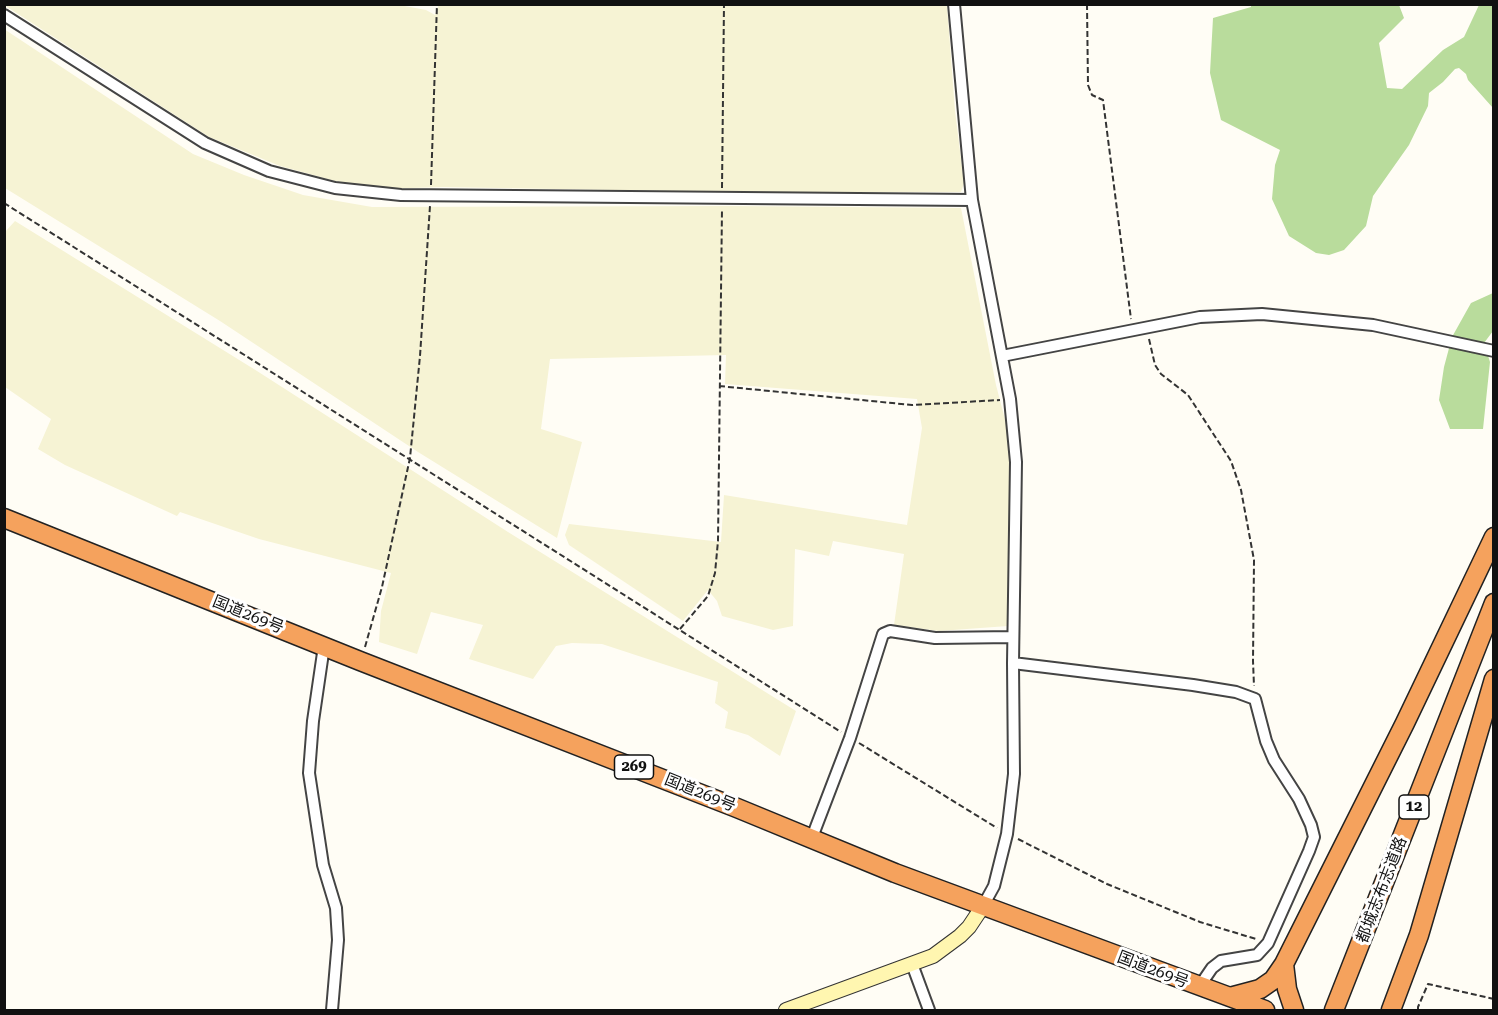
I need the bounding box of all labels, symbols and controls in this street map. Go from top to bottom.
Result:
street label: 国道269号 [210,592,286,638]
road number: 269 [614,755,654,779]
street label: 国道269号 [662,770,738,816]
road number: 12 [1399,795,1429,819]
street label: 都城志布志道路 [1353,834,1411,946]
street label: 国道269号 [1115,948,1191,992]

